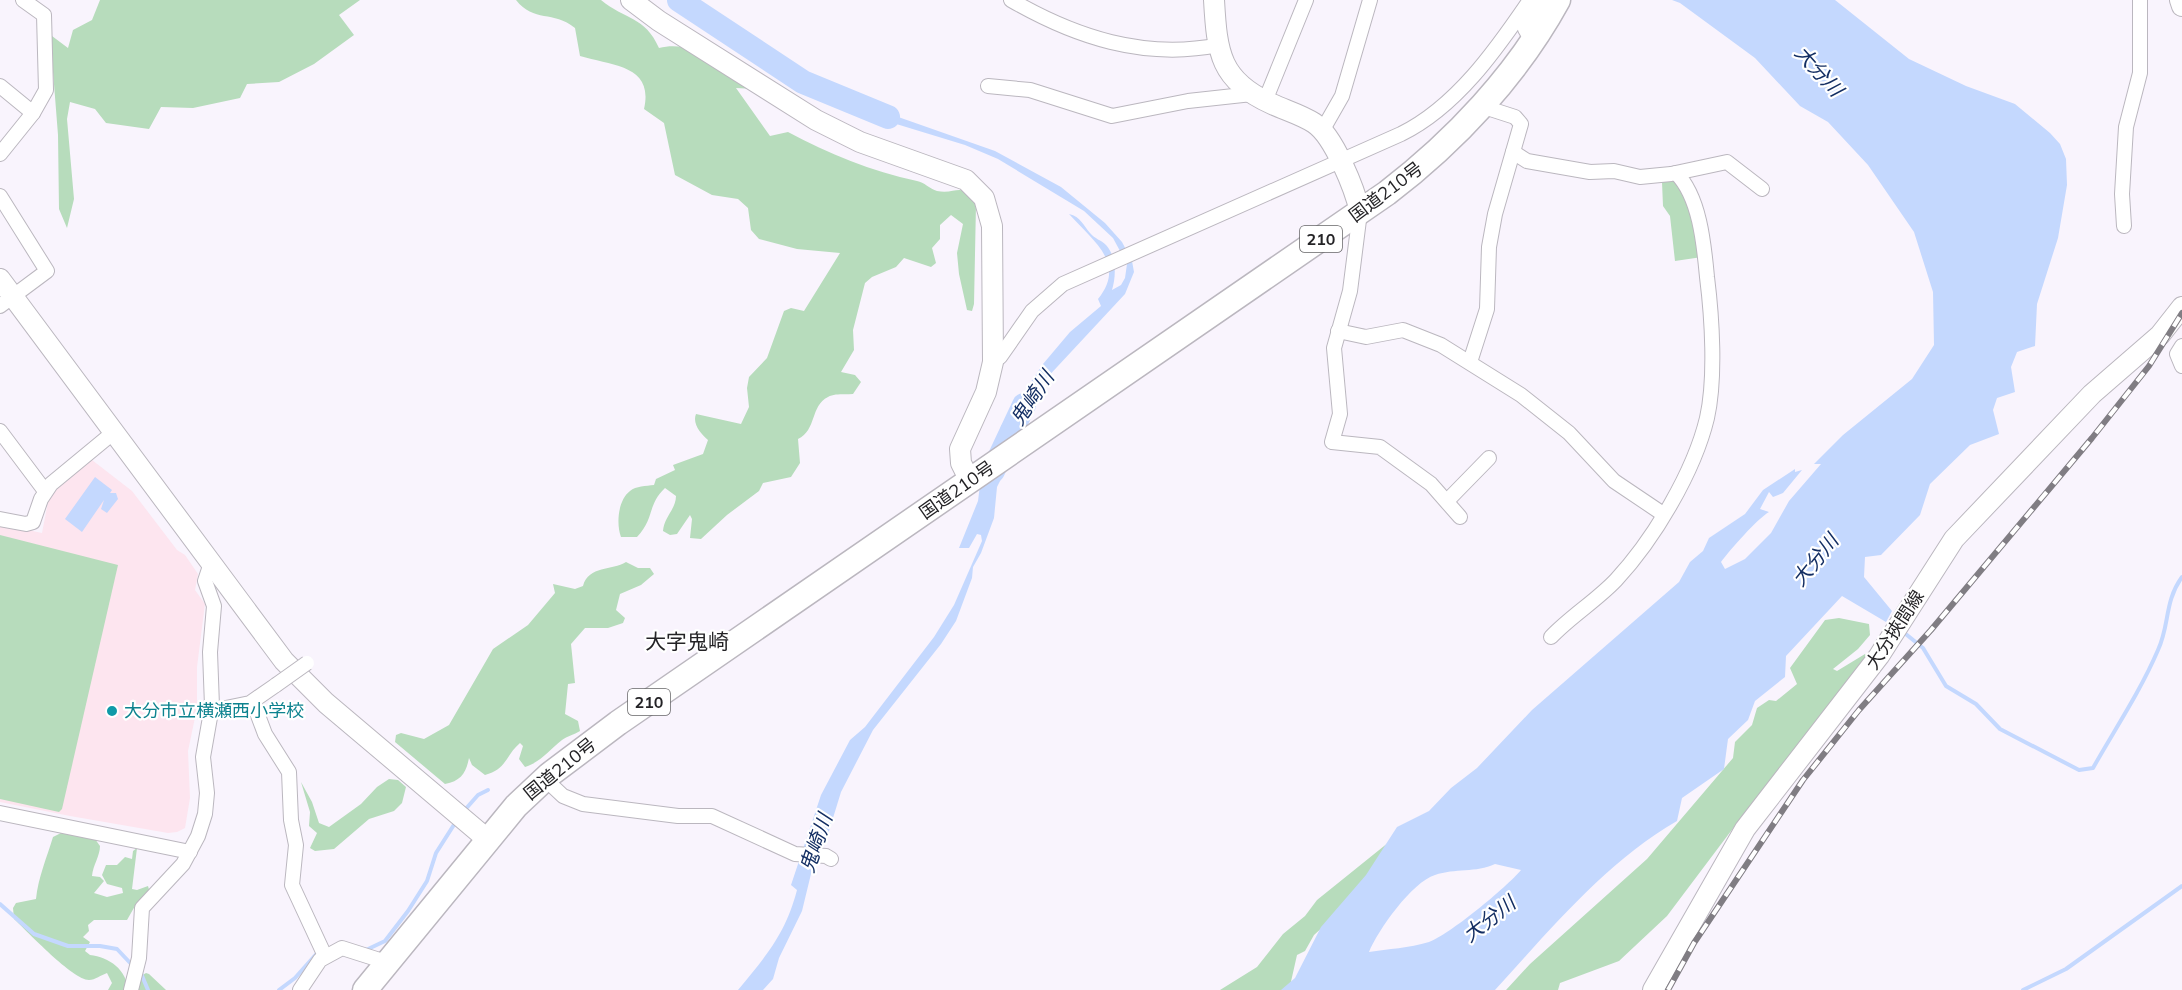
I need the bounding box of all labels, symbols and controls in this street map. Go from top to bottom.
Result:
water label: 大分川 [1790,40,1850,103]
street label: 国道210号 [1344,156,1427,227]
road number: 210 [1300,226,1342,252]
water label: 鬼崎川 [1004,364,1060,430]
street label: 国道210号 [915,455,999,524]
water label: 大分川 [1786,527,1844,591]
street label: 大分挾間線 [1860,586,1929,674]
district label: 大字鬼崎 [645,628,729,654]
road number: 210 [628,689,670,715]
place label: 大分市立横瀬西小学校 [124,699,304,722]
marker: 大分市立横瀬西小学校 [105,704,119,718]
street label: 国道210号 [519,732,600,805]
water label: 鬼崎川 [794,809,838,875]
water label: 大分川 [1457,889,1522,947]

